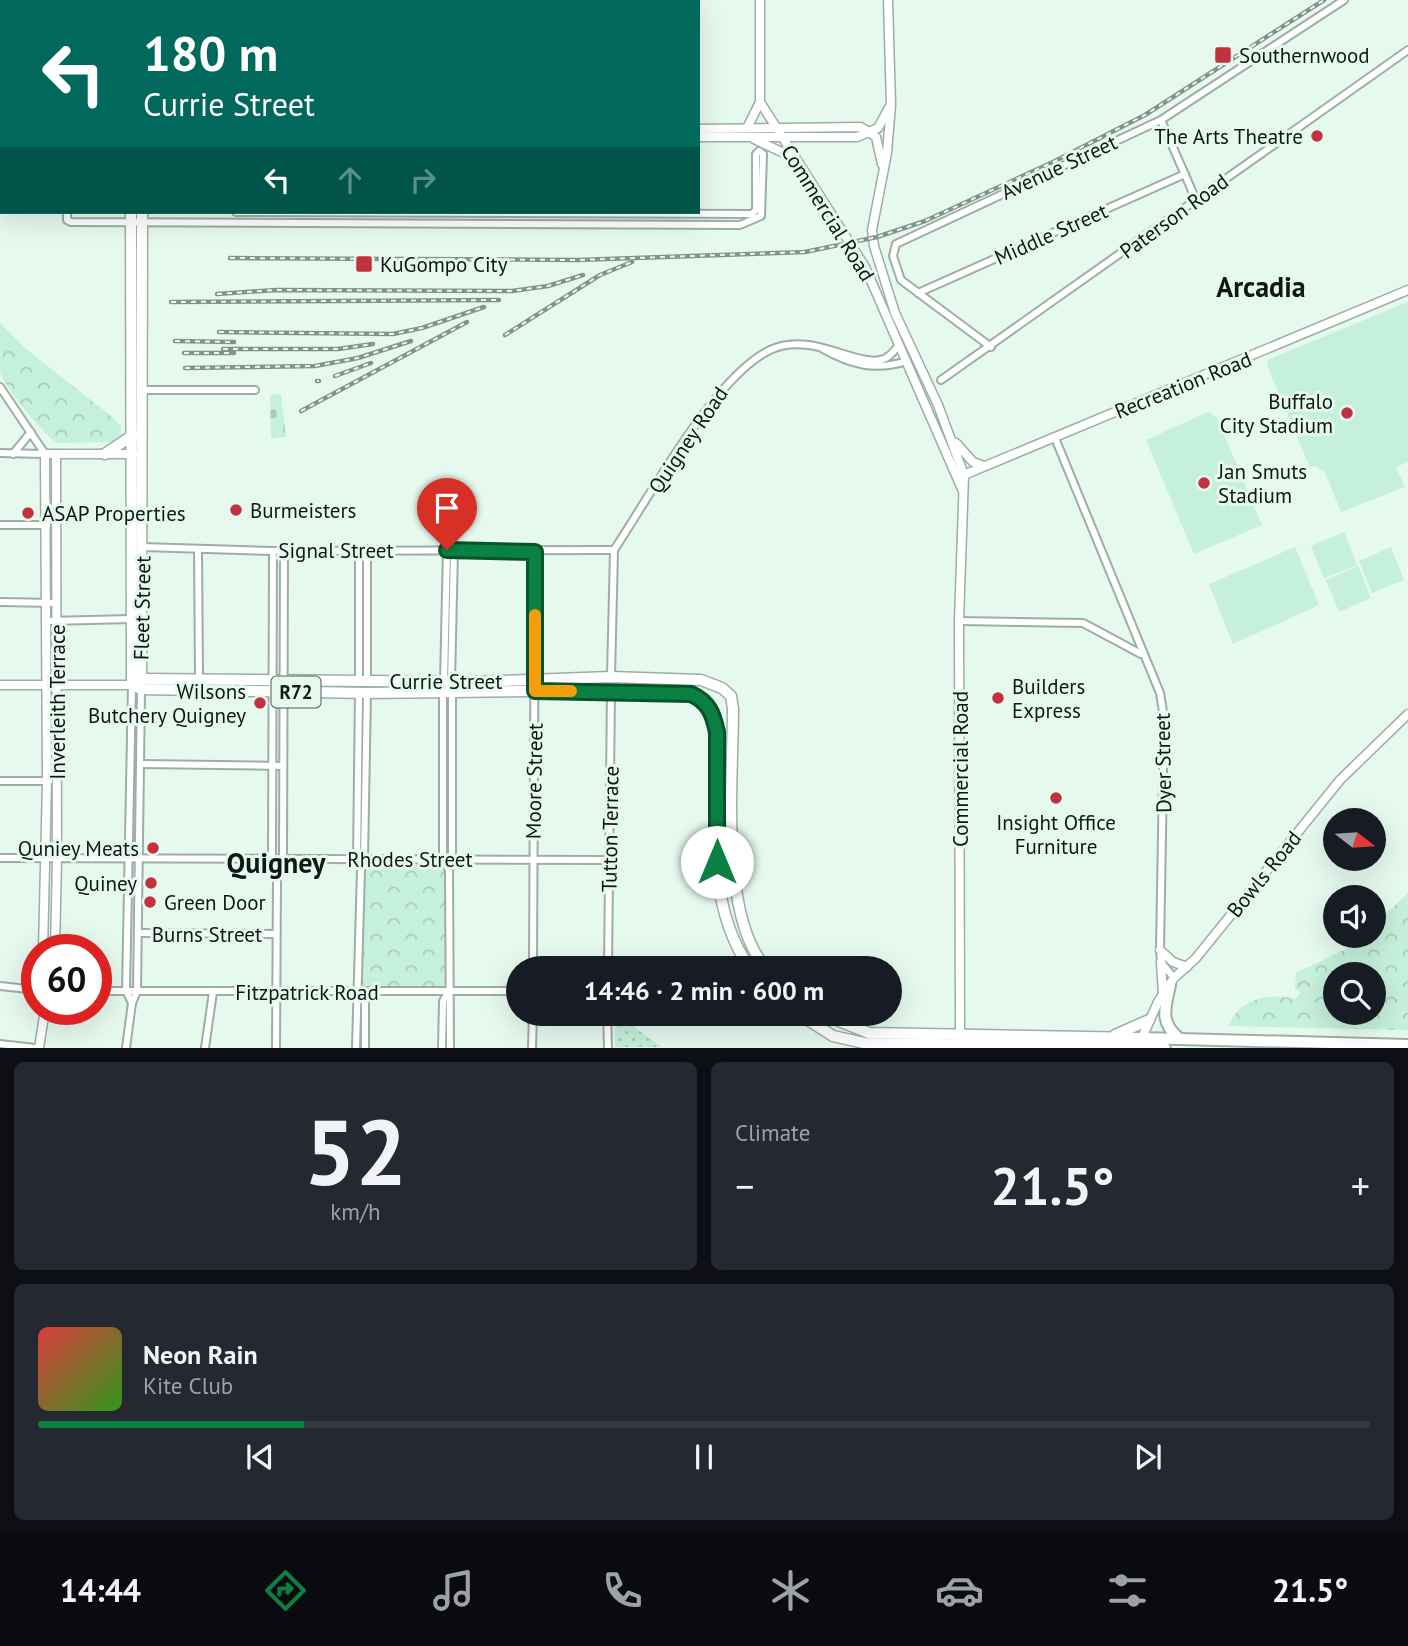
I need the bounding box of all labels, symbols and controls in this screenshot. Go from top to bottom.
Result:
text: 180 m [143,21,278,85]
icon: left [28,28,119,119]
place label: Southernwood [1239,42,1370,69]
marker: Southernwood [1213,45,1233,65]
text: Currie Street [143,83,315,125]
place label: The Arts Theatre [1154,123,1303,150]
street label: Avenue Street [997,128,1121,206]
marker: The Arts Theatre [1309,128,1325,144]
street label: Commercial Road [775,140,881,286]
icon: left [258,161,296,199]
icon: ahead [331,161,369,199]
icon: right [404,161,442,199]
street label: Paterson Road [1114,168,1234,264]
street label: Middle Street [990,197,1112,271]
place label: KuGompo City [380,251,508,278]
marker: KuGompo City [354,254,374,274]
district label: Arcadia [1216,268,1306,305]
street label: Recreation Road [1111,345,1255,425]
street label: Quigney Road [642,381,734,499]
place label: Buffalo City Stadium [1220,388,1333,439]
marker: Buffalo City Stadium [1339,405,1355,421]
place label: Jan Smuts Stadium [1217,458,1307,509]
marker: Jan Smuts Stadium [1196,475,1212,491]
pin [417,478,477,550]
icon: arrive [428,489,466,527]
place label: Burmeisters [250,497,356,524]
place label: ASAP Properties [42,500,186,527]
marker: Burmeisters [228,502,244,518]
marker: ASAP Properties [20,505,36,521]
street label: Signal Street [278,537,394,564]
street label: Fleet Street [128,556,156,660]
street label: Inverleith Terrace [44,624,71,780]
street label: Currie Street [390,668,502,695]
place label: Builders Express [1012,673,1085,724]
road number: R72 [272,677,320,708]
place label: Wilsons Butchery Quigney [88,678,246,729]
marker: Builders Express [990,690,1006,706]
street label: Commercial Road [947,691,974,847]
marker: Wilsons Butchery Quigney [252,695,268,711]
street label: Dyer Street [1149,713,1177,813]
street label: Moore Street [519,723,549,839]
street label: Tutton Terrace [595,766,625,892]
marker: Insight Office Furniture [1048,790,1064,806]
north arrow [1323,808,1386,872]
map controls [1323,808,1386,1025]
place label: Insight Office Furniture [996,809,1116,860]
position arrow [680,825,754,899]
street label: Bowls Road [1221,825,1307,923]
place label: Quniey Meats [18,835,139,862]
marker: Quniey Meats [145,840,161,856]
district label: Quigney [227,844,326,881]
street label: Rhodes Street [347,846,473,873]
place label: Quiney [74,870,137,897]
marker: Quiney [143,875,159,891]
button: sound [1323,885,1386,948]
place label: Green Door [164,889,266,916]
marker: Green Door [142,894,158,910]
street label: Burns Street [152,921,262,948]
speed limit sign: 60 [21,934,112,1025]
button: search [1323,962,1386,1025]
text: 14:46 · 2 min · 600 m [584,974,824,1007]
street label: Fitzpatrick Road [235,979,379,1006]
text: 52 [304,1092,407,1210]
text: Climate [735,1118,810,1147]
text: 21.5° [991,1152,1114,1219]
text: − [735,1161,754,1210]
text: + [1351,1161,1370,1210]
text: km/h [330,1197,381,1226]
text: Neon Rain [143,1338,258,1371]
text: Kite Club [143,1371,233,1400]
icon: previous [241,1438,279,1476]
icon: pause [685,1438,723,1476]
icon: next [1129,1438,1167,1476]
icon: directions [261,1566,310,1615]
icon: music [429,1566,478,1615]
icon: phone [598,1566,647,1615]
icon: climate [766,1566,815,1615]
icon: car [935,1566,984,1615]
icon: filters [1103,1566,1152,1615]
text: 14:44 [60,1569,141,1611]
text: 21.5° [1272,1569,1348,1611]

